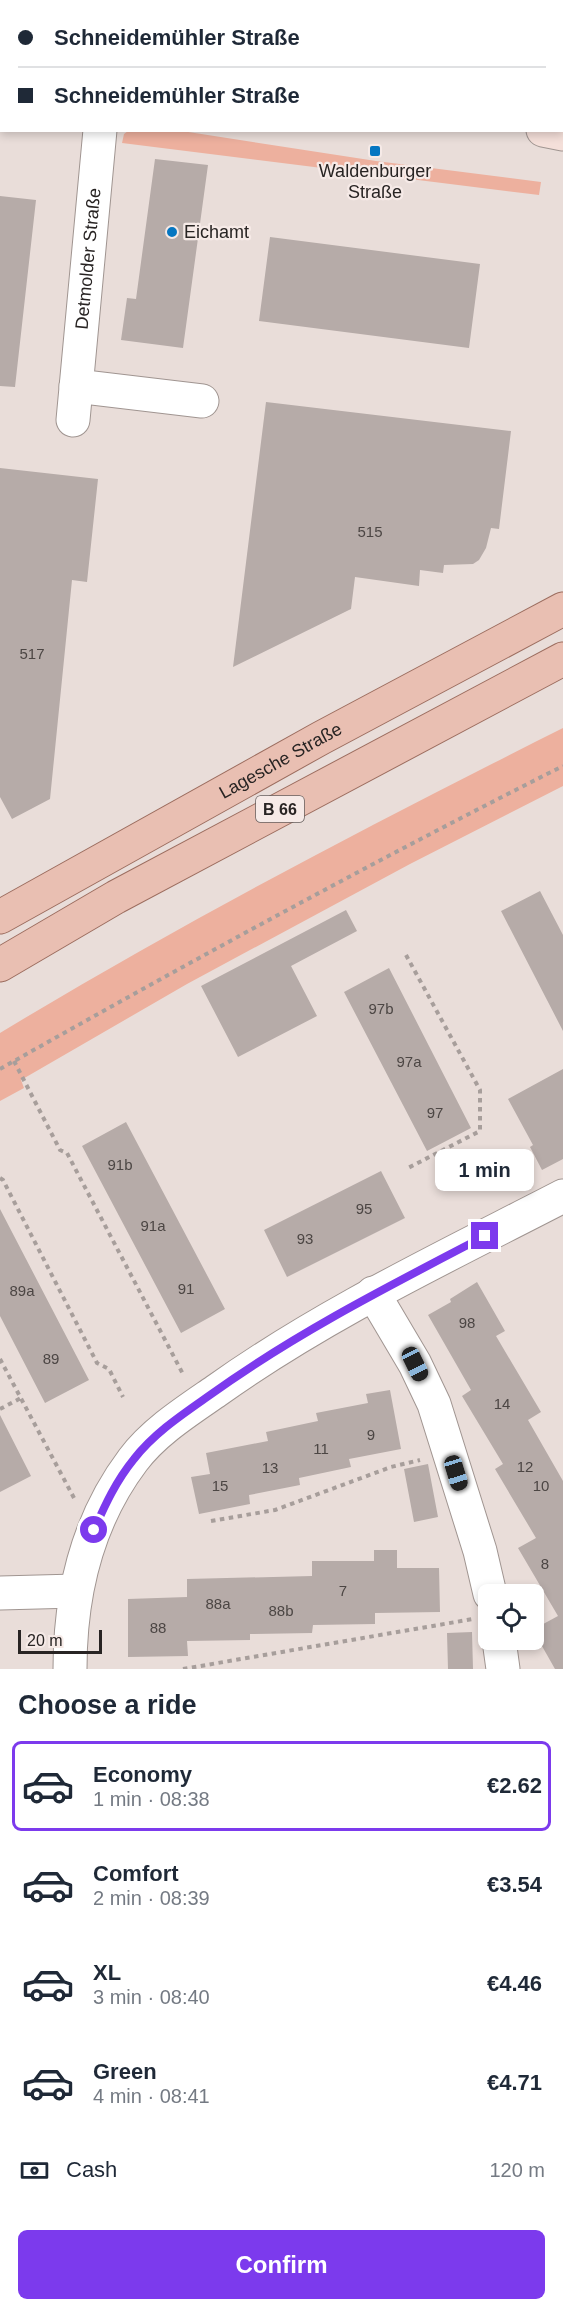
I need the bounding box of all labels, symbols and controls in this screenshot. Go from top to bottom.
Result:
text: Schneidemühler Straße [54,25,300,50]
text: Schneidemühler Straße [54,83,300,108]
marker: Waldenburger Straße [368,144,382,158]
place label: Waldenburger Straße [319,161,431,202]
street label: Detmolder Straße [71,187,105,330]
place label: Eichamt [184,222,249,242]
marker: Eichamt [165,225,179,239]
house number: 515 [357,523,383,540]
house number: 517 [19,645,45,662]
street label: Lagesche Straße [216,719,345,803]
road number: B 66 [256,796,304,822]
house number: 97b [368,1000,394,1017]
house number: 97a [396,1053,422,1070]
house number: 97 [427,1104,443,1121]
callout: 1 min [436,1149,534,1191]
house number: 91b [107,1156,133,1173]
text: 1 min [458,1159,511,1181]
house number: 95 [356,1200,372,1217]
house number: 91a [140,1217,166,1234]
route end [471,1222,498,1249]
house number: 93 [297,1230,313,1247]
house number: 91 [178,1280,194,1297]
house number: 89a [9,1282,35,1299]
house number: 98 [459,1314,475,1331]
car [399,1344,431,1384]
house number: 89 [43,1350,59,1367]
house number: 14 [494,1395,510,1412]
house number: 9 [367,1426,375,1443]
house number: 11 [313,1440,329,1457]
car [442,1453,470,1493]
house number: 12 [517,1458,533,1475]
house number: 13 [262,1459,278,1476]
house number: 15 [212,1477,228,1494]
house number: 10 [533,1477,549,1494]
route start [80,1516,107,1543]
house number: 8 [541,1555,549,1572]
house number: 7 [339,1582,347,1599]
map controls [478,1584,544,1650]
button: locate [478,1584,544,1650]
house number: 88a [205,1595,231,1612]
house number: 88b [268,1602,294,1619]
house number: 88 [150,1619,166,1636]
scale bar [18,1627,102,1654]
text: 20 m [27,1632,63,1649]
text: Choose a ride [18,1690,197,1720]
icon: car [21,1759,75,1813]
text: Economy [93,1762,192,1787]
text: €2.62 [487,1773,542,1798]
text: 1 min · 08:38 [93,1788,210,1810]
icon: car [21,1858,75,1912]
text: Comfort [93,1861,179,1886]
text: €3.54 [487,1872,542,1897]
text: 2 min · 08:39 [93,1887,210,1909]
icon: car [21,1957,75,2011]
text: XL [93,1960,121,1985]
text: €4.46 [487,1971,542,1996]
text: 3 min · 08:40 [93,1986,210,2008]
icon: car [21,2056,75,2110]
text: Green [93,2059,157,2084]
text: €4.71 [487,2070,542,2095]
text: 4 min · 08:41 [93,2085,210,2107]
icon: cash [18,2154,51,2187]
text: Cash [66,2157,117,2182]
text: 120 m [489,2159,545,2181]
button: Confirm [18,2230,545,2299]

